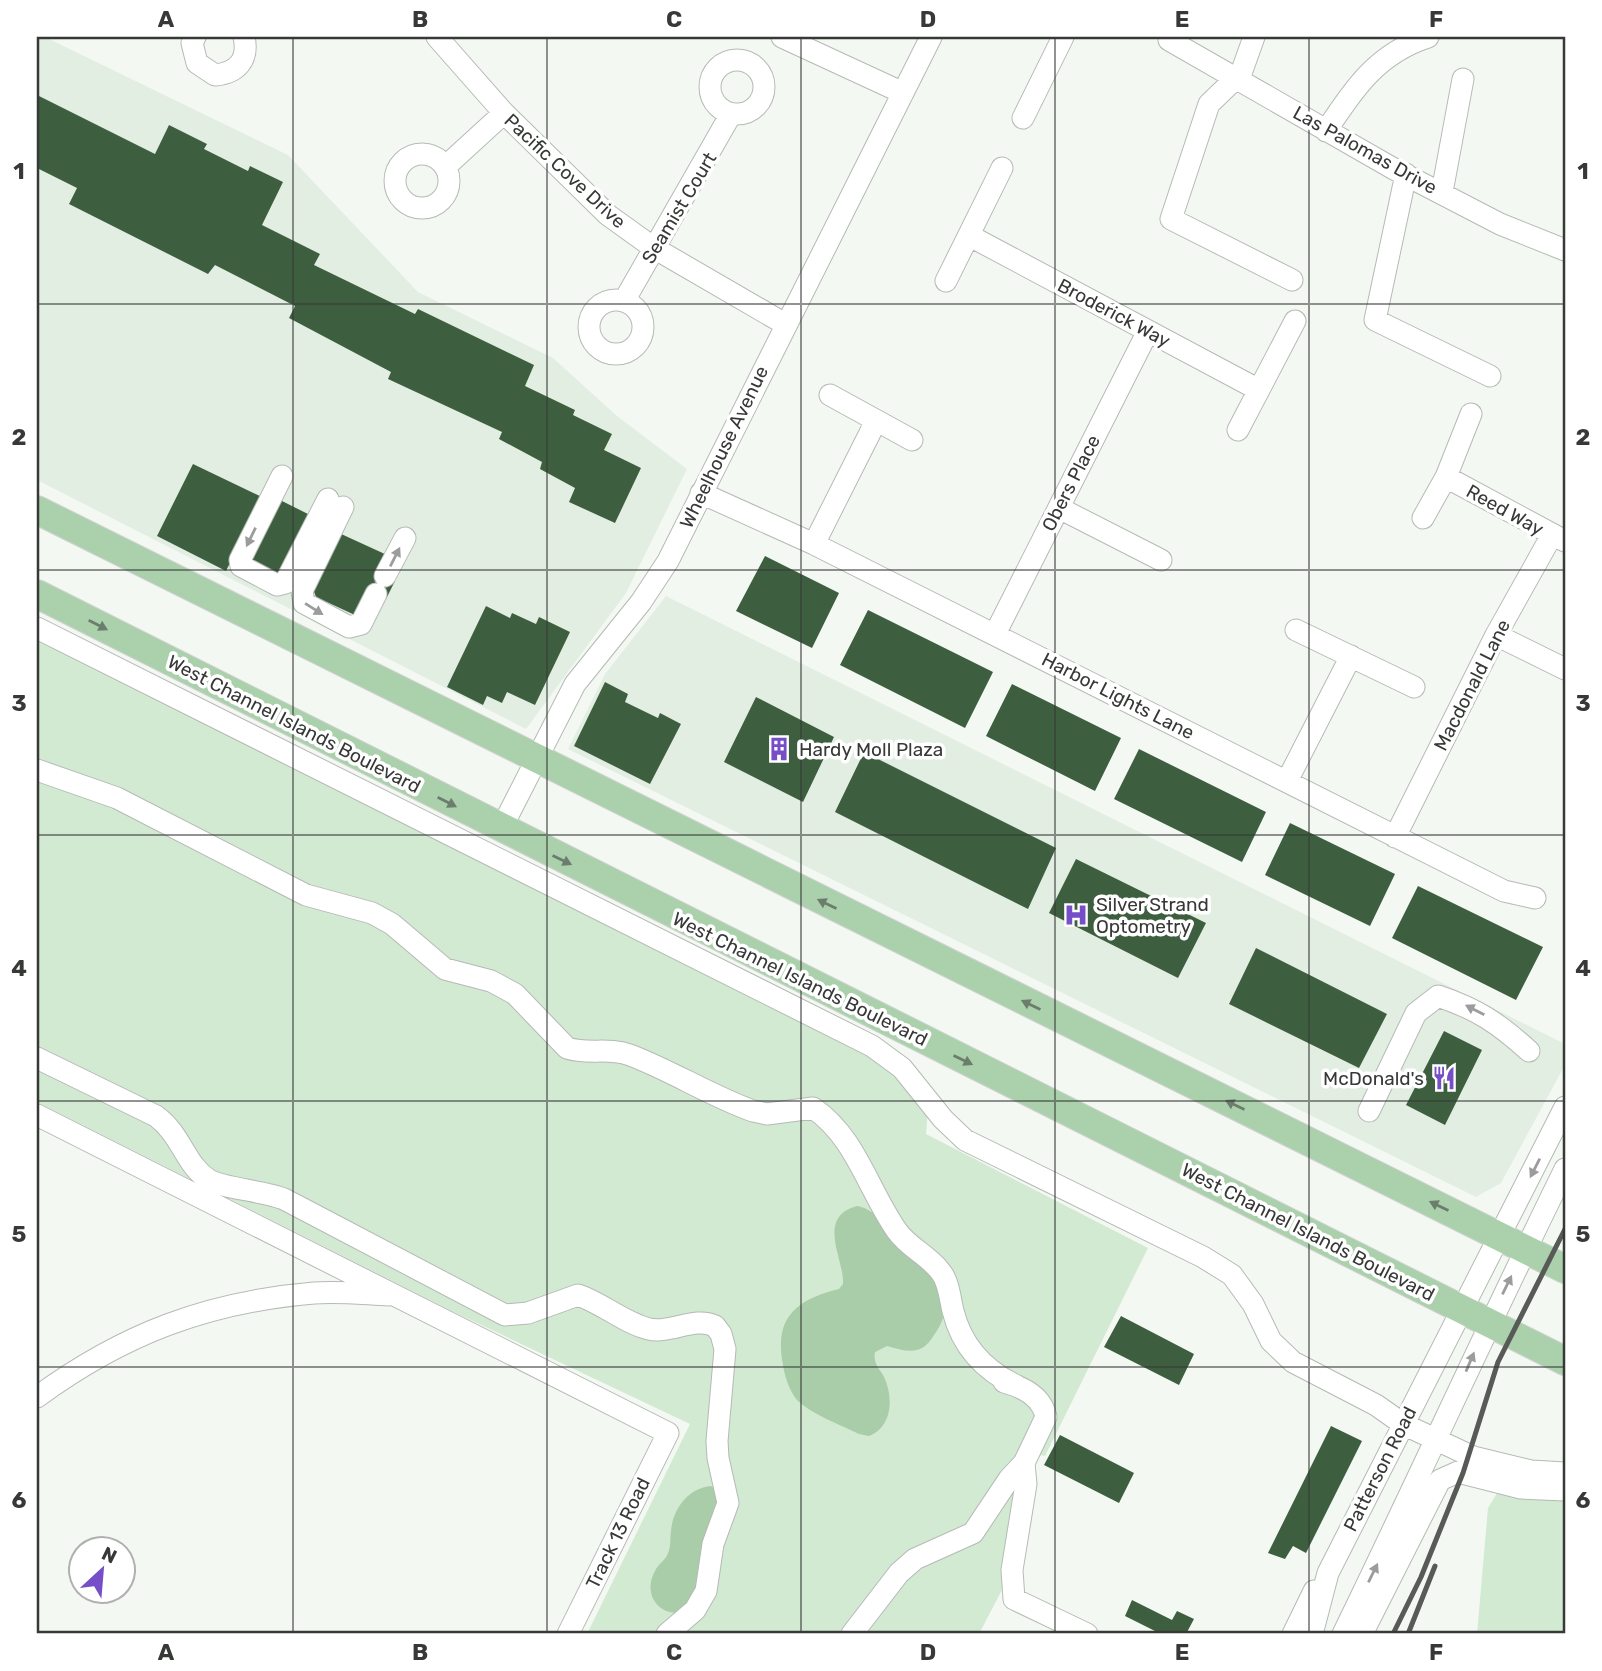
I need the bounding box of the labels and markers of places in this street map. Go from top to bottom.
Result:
building icon: Hardy Moll Plaza [765,735,793,763]
place label: Hardy Moll Plaza [799,738,943,761]
place label: Silver Strand Optometry [1096,893,1209,938]
hospital icon: Silver Strand Optometry [1062,901,1090,929]
restaurant icon: McDonald's [1430,1064,1458,1092]
place label: McDonald's [1323,1067,1424,1090]

